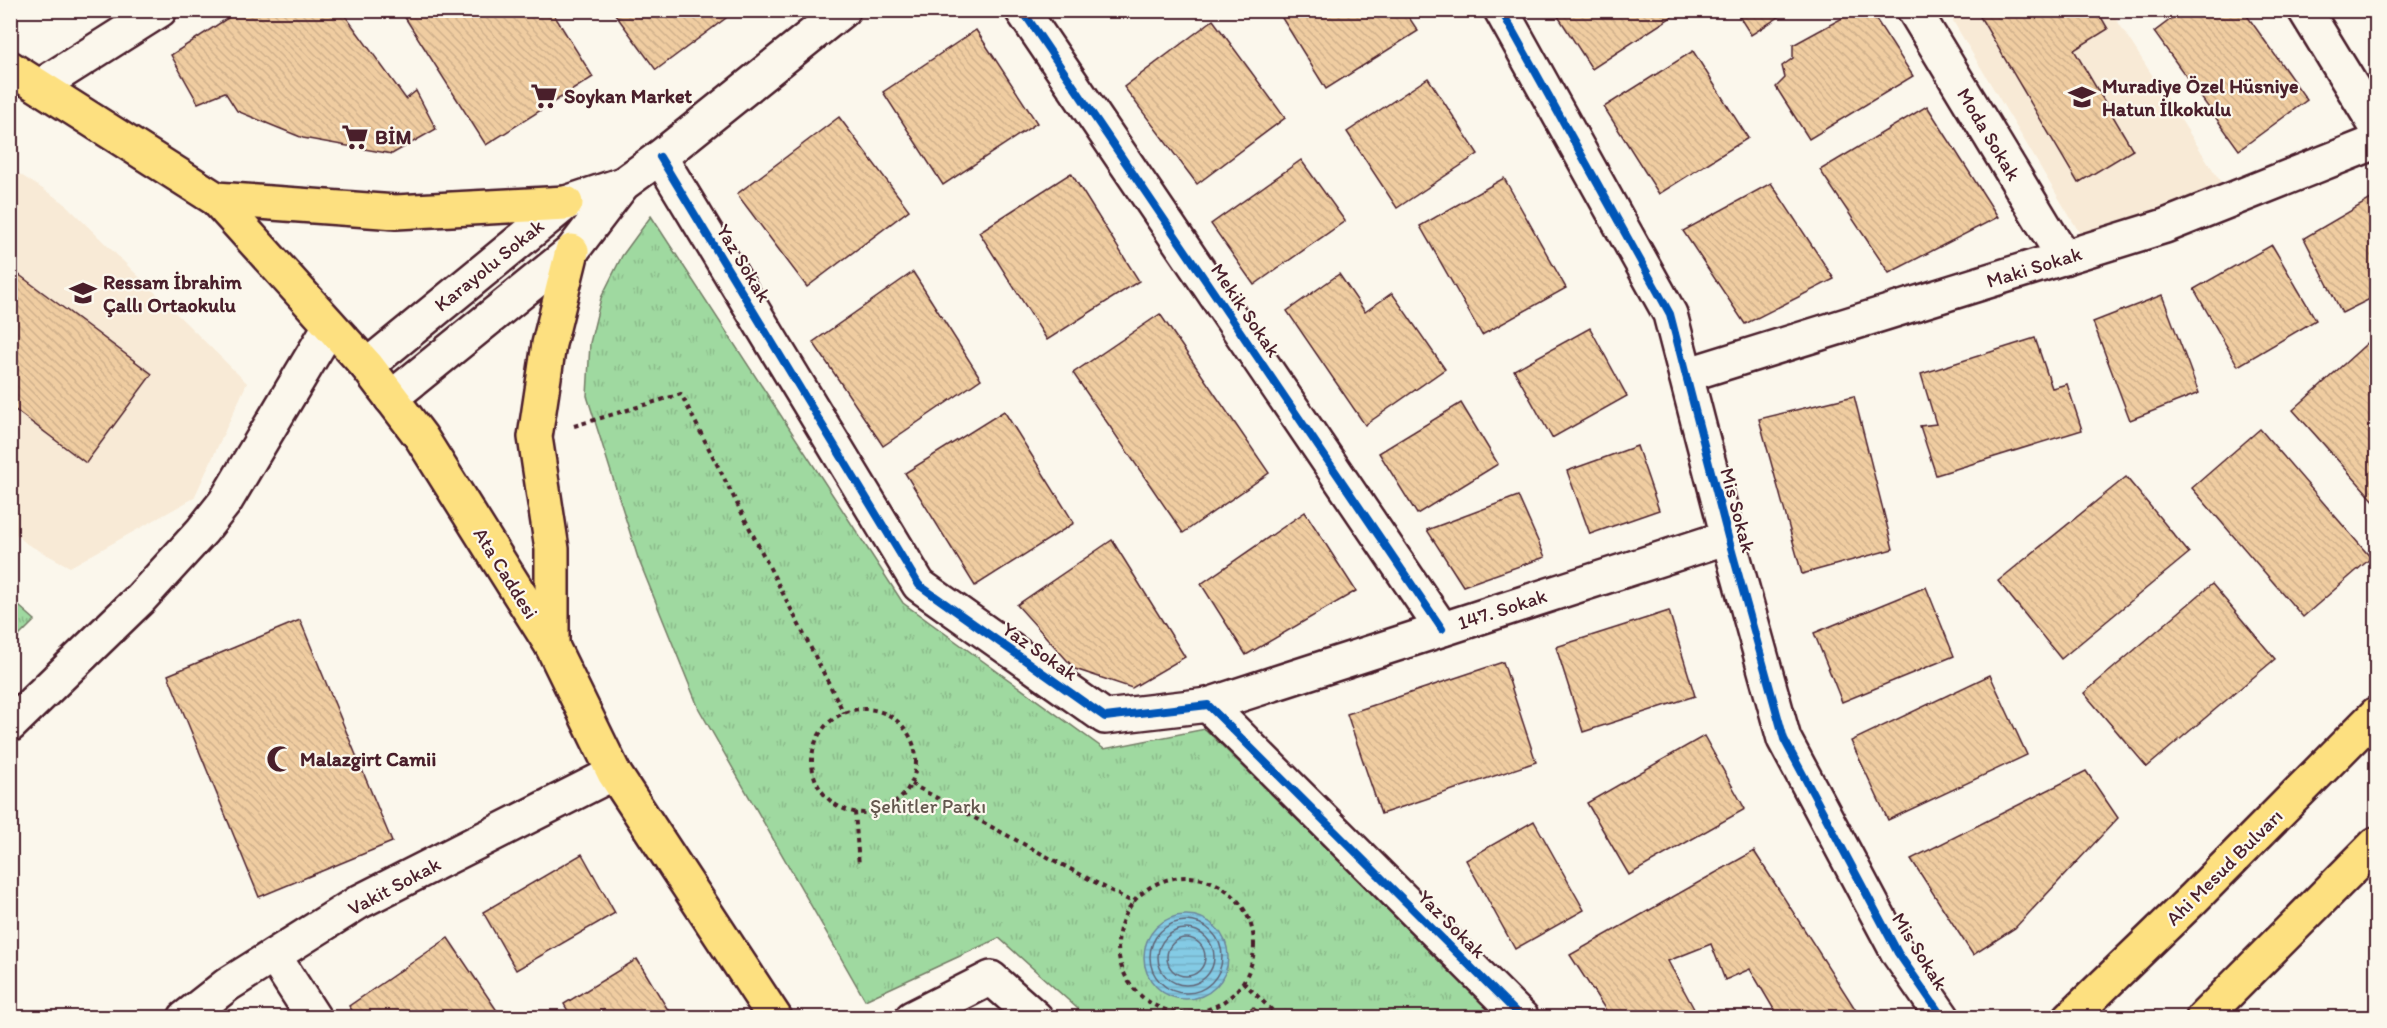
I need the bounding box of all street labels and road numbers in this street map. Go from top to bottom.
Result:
street label: Moda Sokak [1952,83,2026,185]
street label: Karayolu Sokak [429,213,549,317]
street label: Yaz Sokak [711,220,777,307]
street label: Maki Sokak [1983,241,2085,293]
street label: Mekik Sokak [1206,259,1286,362]
street label: Mis Sokak [1715,465,1761,556]
street label: Ata Caddesi [468,523,544,623]
street label: 147. Sokak [1454,583,1550,635]
street label: Yaz Sokak [998,616,1083,686]
street label: Ahi Mesud Bulvarı [2161,804,2287,930]
street label: Vakit Sokak [344,851,445,920]
street label: Yaz Sokak [1413,885,1492,964]
street label: Mis Sokak [1887,908,1953,995]

